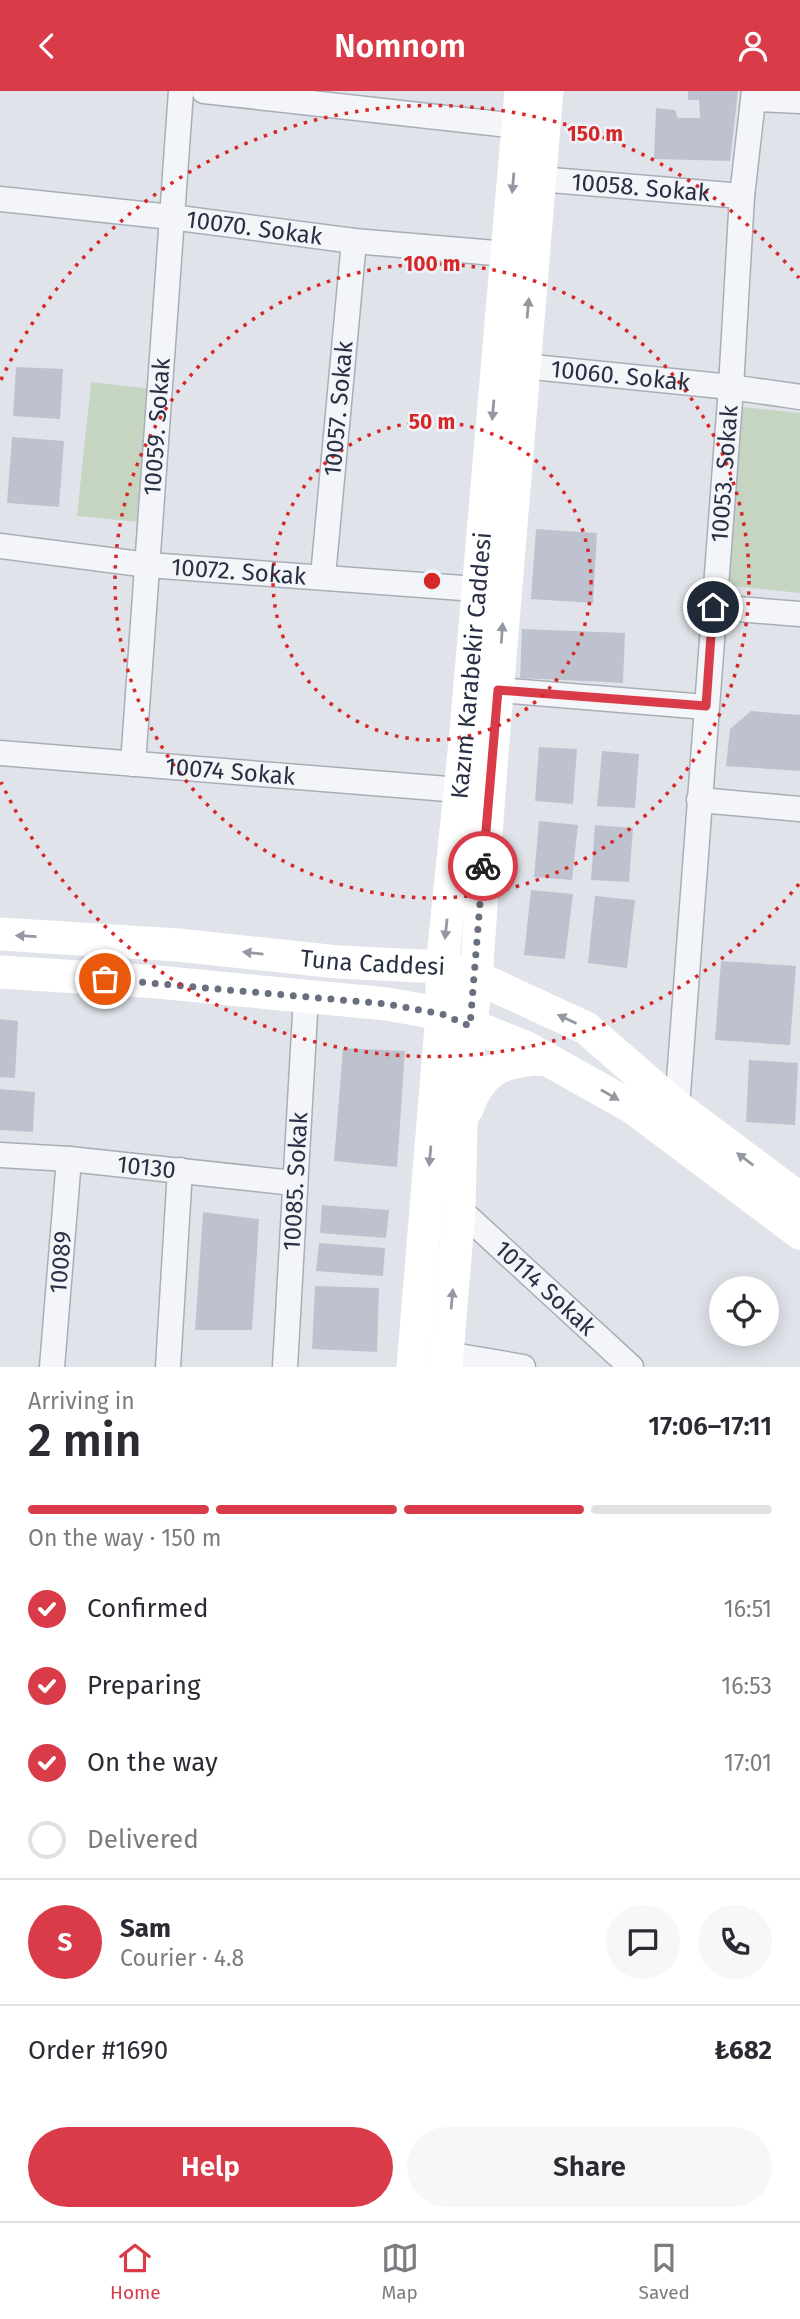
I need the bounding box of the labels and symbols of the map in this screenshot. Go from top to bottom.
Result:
text: 150 m [567,121,623,147]
street label: 10058. Sokak [570,168,712,207]
one-way arrow [507,173,518,195]
street label: 10070. Sokak [185,205,325,251]
text: 100 m [403,251,461,277]
one-way arrow [523,297,534,319]
street label: 10057. Sokak [318,339,359,478]
street label: 10060. Sokak [549,355,692,397]
street label: 10059. Sokak [138,356,176,497]
one-way arrow [488,399,499,421]
street label: 10053. Sokak [705,403,744,543]
text: 50 m [409,409,455,435]
street label: Kazım Karabekir Caddesi [445,531,497,800]
street label: 10072. Sokak [170,553,308,591]
centre of rings [420,569,444,593]
pin [683,577,743,637]
one-way arrow [497,621,508,643]
street label: 10074 Sokak [164,752,297,791]
courier [448,831,518,901]
one-way arrow [440,919,451,941]
one-way arrow [15,930,37,941]
street label: Tuna Caddesi [299,944,446,981]
one-way arrow [241,947,263,958]
pin [75,949,135,1009]
one-way arrow [557,1013,577,1025]
one-way arrow [601,1089,620,1102]
street label: 10085. Sokak [278,1110,313,1252]
one-way arrow [424,1145,435,1167]
street label: 10130 [116,1150,177,1184]
one-way arrow [737,1151,755,1166]
street label: 10089 [44,1230,77,1295]
street label: 10114 Sokak [489,1235,602,1342]
one-way arrow [447,1288,458,1310]

